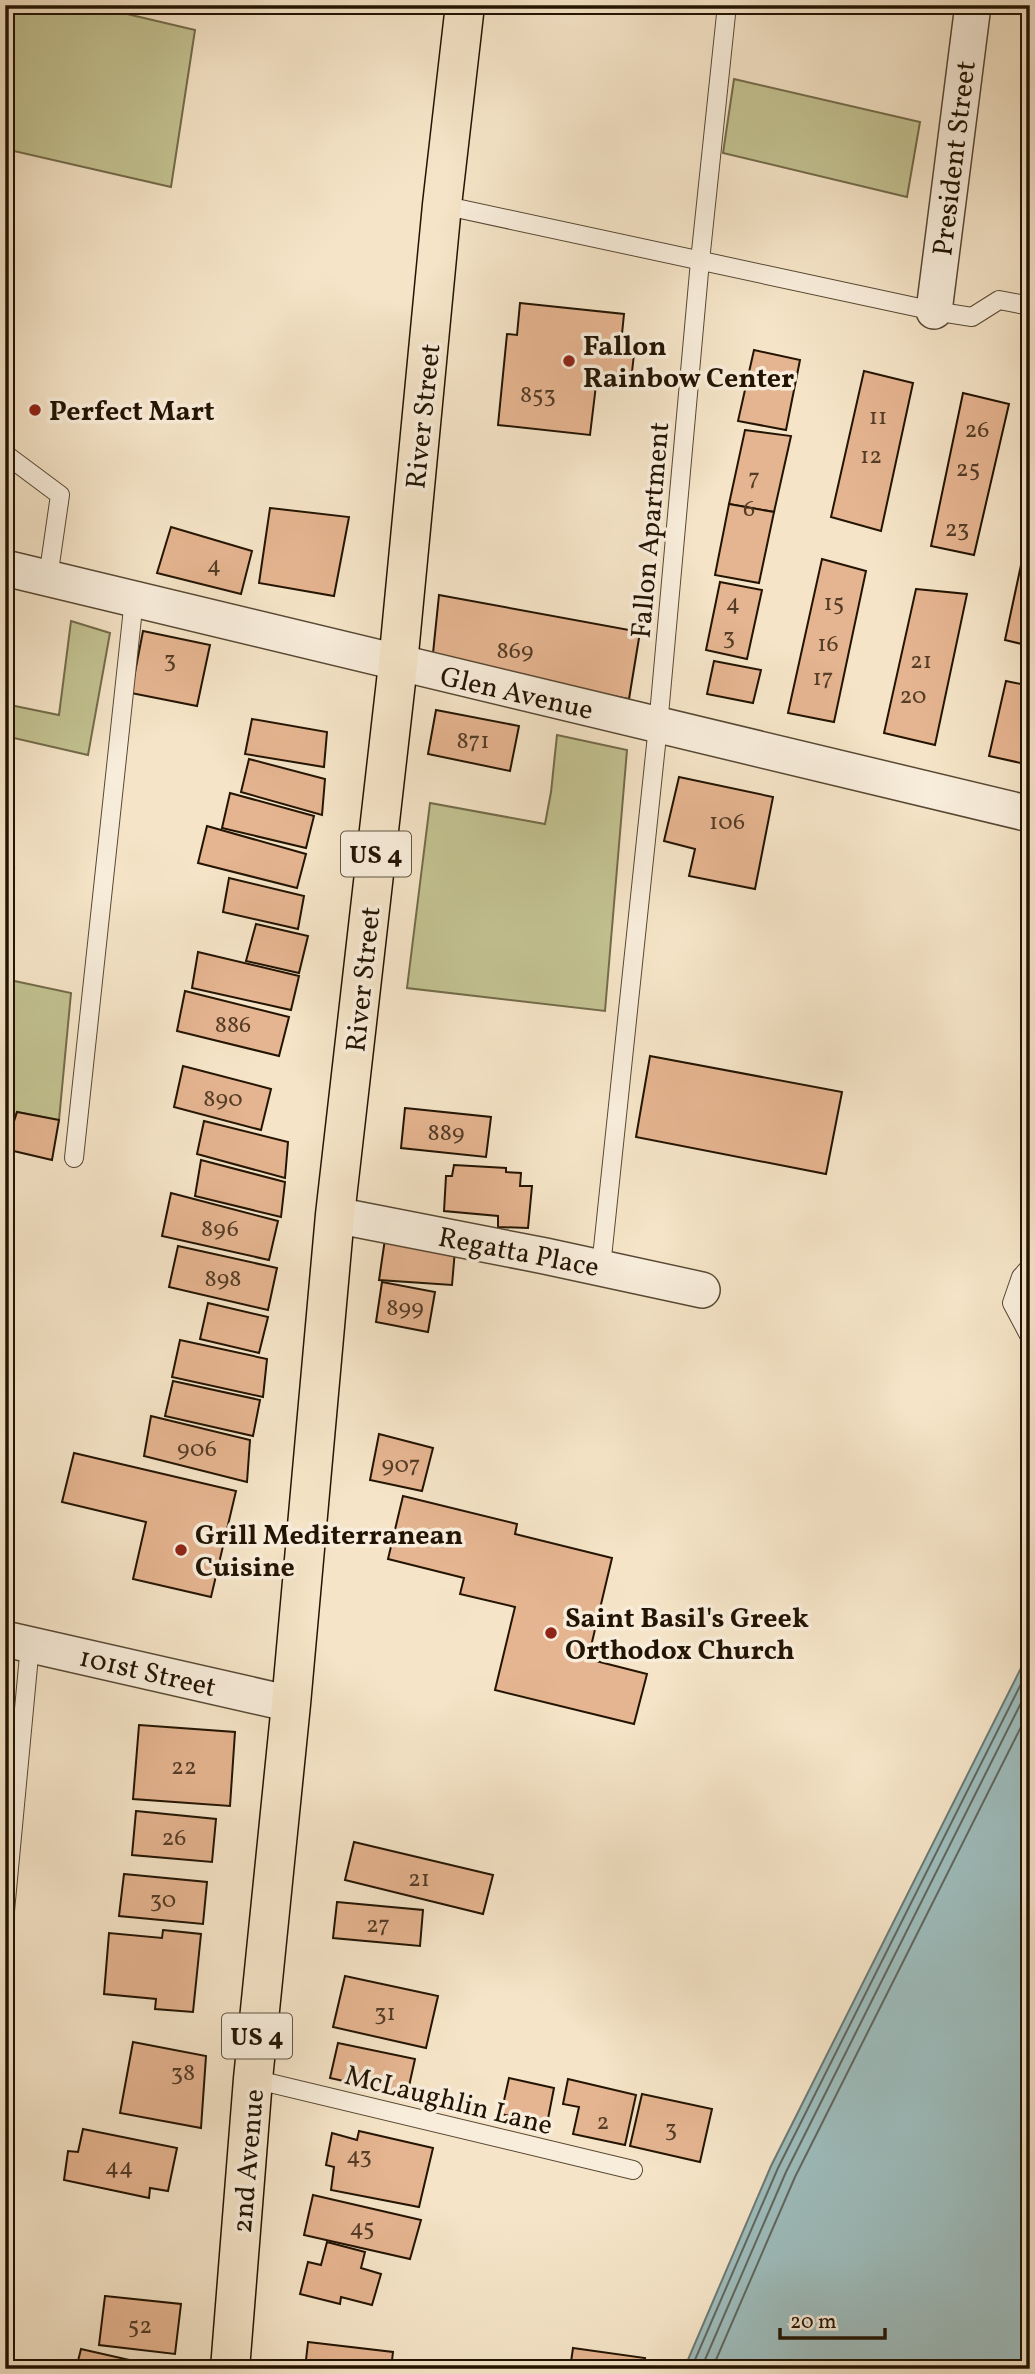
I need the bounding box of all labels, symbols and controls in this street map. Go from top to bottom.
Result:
street label: President Street [924,59,987,258]
place label: Fallon Rainbow Center [583,328,794,399]
street label: River Street [397,342,452,491]
marker: Fallon Rainbow Center [561,353,577,369]
house number: 853 [520,379,556,413]
place label: Perfect Mart [49,393,215,432]
house number: 11 [869,401,887,435]
marker: Perfect Mart [27,402,43,418]
house number: 26 [964,414,990,448]
street label: Fallon Apartment [623,420,680,640]
house number: 12 [860,440,882,474]
house number: 25 [956,453,980,487]
house number: 7 [748,462,760,496]
house number: 6 [743,493,755,527]
house number: 23 [945,513,969,547]
house number: 4 [207,549,221,583]
house number: 4 [726,587,740,621]
house number: 15 [824,587,844,621]
house number: 3 [723,621,735,655]
house number: 16 [817,628,839,662]
house number: 869 [497,635,533,669]
house number: 3 [164,644,176,678]
house number: 21 [910,645,932,679]
street label: Glen Avenue [436,658,597,731]
house number: 17 [813,662,833,696]
house number: 20 [899,680,927,714]
house number: 871 [456,725,490,759]
house number: 106 [709,806,745,840]
road number: US 4 [341,832,411,876]
street label: River Street [337,905,392,1054]
house number: 886 [215,1009,251,1043]
house number: 890 [203,1083,243,1117]
house number: 889 [428,1117,464,1151]
house number: 896 [201,1213,239,1247]
street label: Regatta Place [435,1219,602,1288]
house number: 898 [205,1263,241,1297]
house number: 899 [386,1292,424,1326]
house number: 906 [177,1433,217,1467]
house number: 907 [382,1449,421,1483]
place label: Grill Mediterranean Cuisine [195,1517,463,1588]
marker: Grill Mediterranean Cuisine [173,1542,189,1558]
place label: Saint Basil's Greek Orthodox Church [565,1600,809,1671]
marker: Saint Basil's Greek Orthodox Church [543,1625,559,1641]
street label: 101st Street [75,1639,220,1708]
house number: 22 [171,1751,197,1785]
house number: 26 [161,1822,187,1856]
house number: 21 [408,1863,430,1897]
house number: 30 [150,1884,176,1918]
house number: 27 [366,1909,390,1943]
house number: 31 [374,1997,396,2031]
road number: US 4 [222,2013,292,2058]
house number: 38 [171,2057,195,2091]
street label: McLaughlin Lane [340,2057,557,2146]
street label: 2nd Avenue [224,2087,275,2235]
house number: 2 [597,2106,609,2140]
house number: 3 [665,2113,677,2147]
house number: 43 [346,2140,372,2174]
house number: 44 [105,2151,133,2185]
house number: 45 [349,2212,375,2246]
scale bar [780,2297,884,2341]
text: 20 m [790,2308,836,2337]
house number: 52 [128,2310,152,2344]

